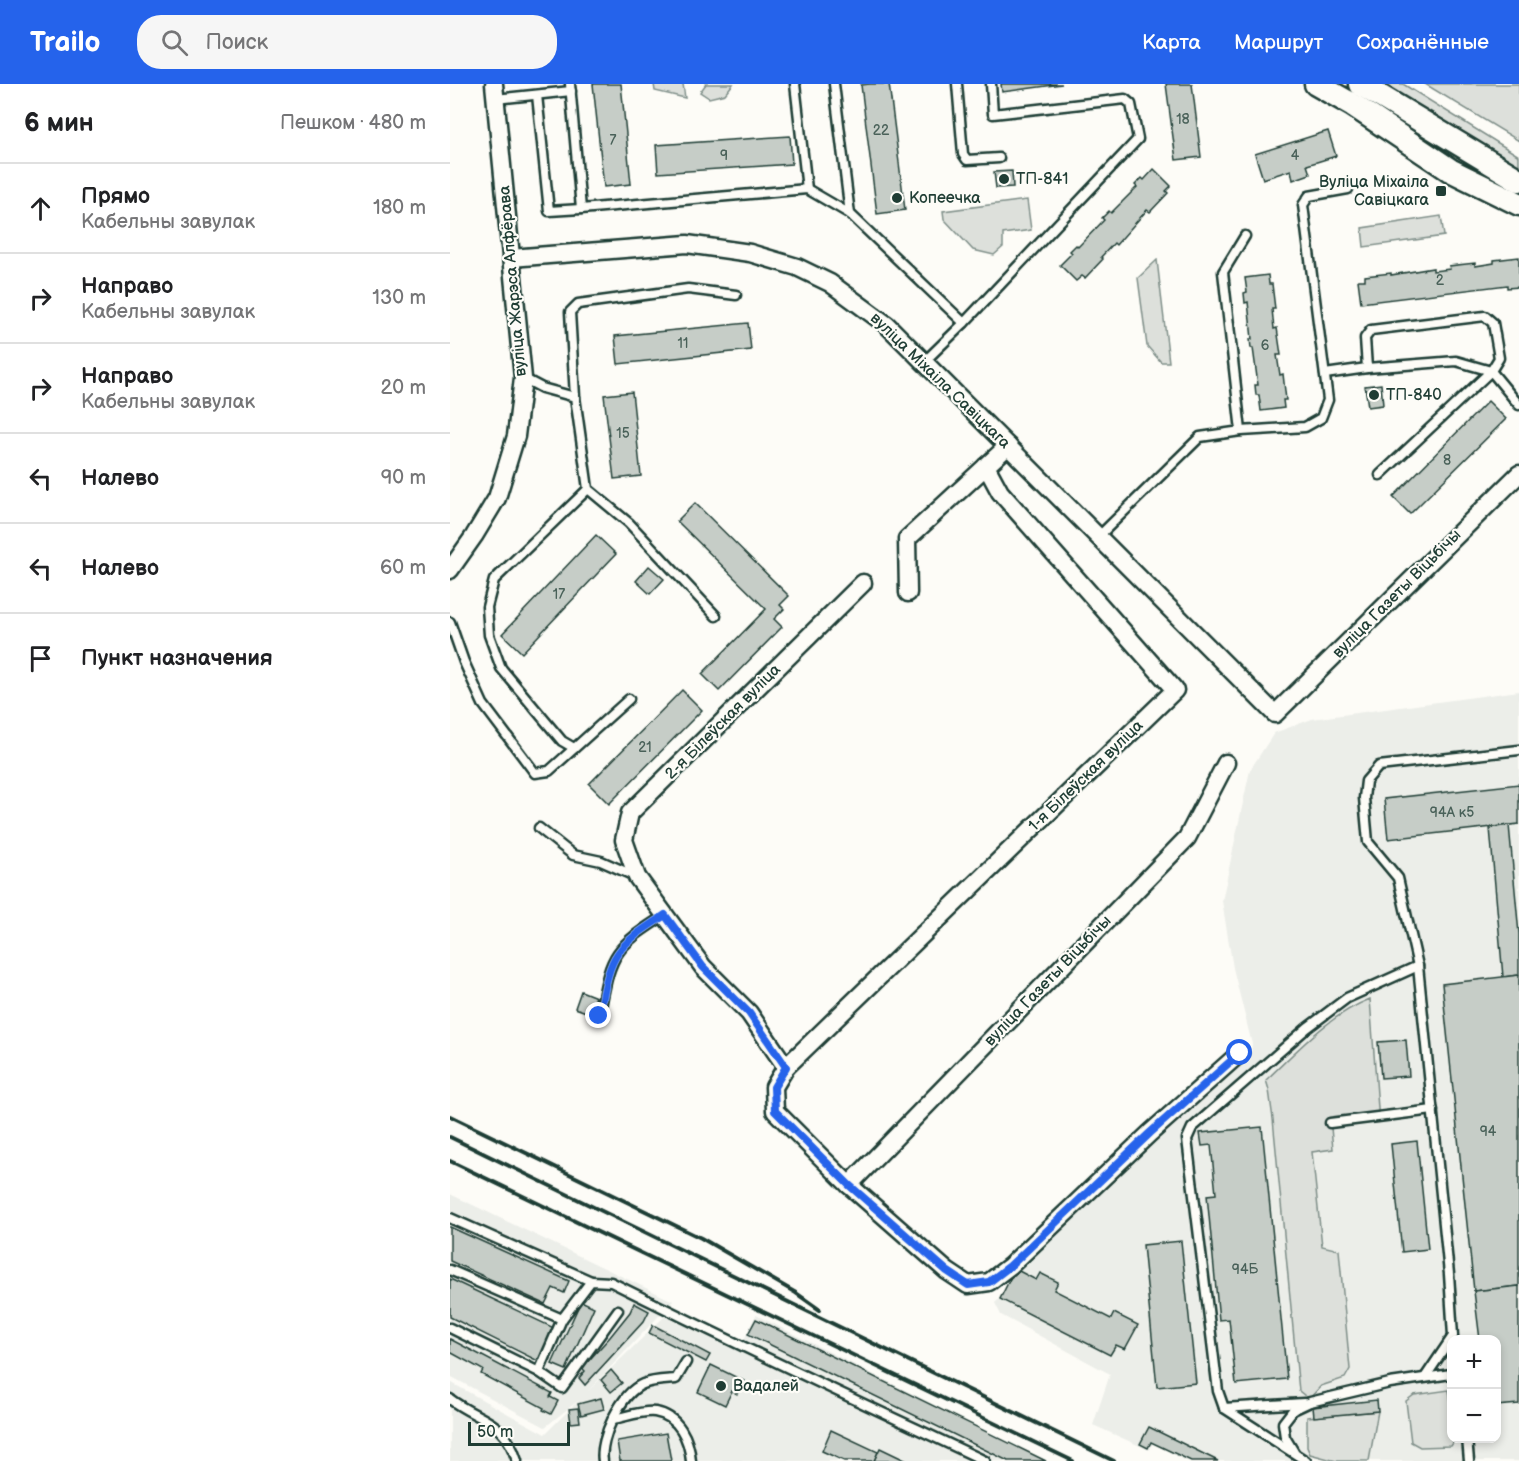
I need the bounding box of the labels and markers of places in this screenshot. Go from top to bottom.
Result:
place label: ТП-841 [1016,170,1068,189]
marker: ТП-841 [997,172,1011,186]
place label: Вуліца Міхаіла Савіцкага [1319,173,1430,210]
marker: Вуліца Міхаіла Савіцкага [1434,184,1448,198]
place label: Копеечка [909,189,981,208]
marker: Копеечка [890,191,904,205]
place label: ТП-840 [1386,386,1442,405]
marker: ТП-840 [1367,388,1381,402]
place label: Вадалей [733,1377,799,1396]
marker: Вадалей [714,1379,728,1393]

